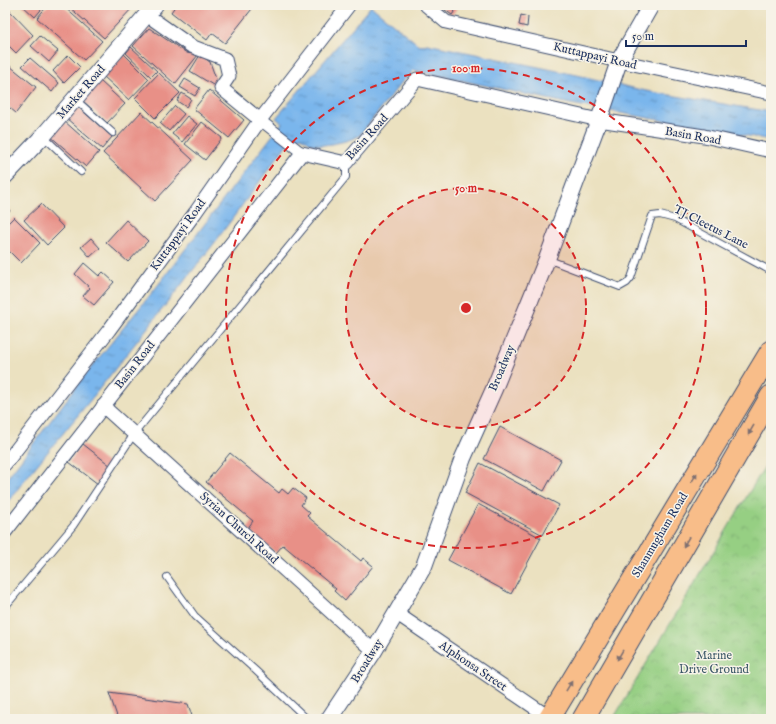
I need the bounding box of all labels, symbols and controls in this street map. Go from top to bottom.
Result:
scale bar [626,22,746,48]
text: 50 m [632,29,654,44]
street label: Kuttappayi Road [552,39,639,74]
text: 100 m [452,61,481,76]
street label: Market Road [54,62,109,122]
street label: Basin Road [342,110,392,163]
street label: Basin Road [664,124,723,148]
text: 50 m [455,181,478,196]
street label: Kuttappayi Road [147,196,210,274]
street label: TJ Cleetus Lane [671,202,751,253]
centre of rings [459,301,473,315]
street label: Basin Road [112,338,159,392]
street label: Broadway [485,342,519,394]
one-way arrow [748,424,755,436]
one-way arrow [691,472,698,484]
street label: Syrian Church Road [197,489,282,568]
street label: Shanmugham Road [629,489,692,580]
one-way arrow [682,537,689,548]
street label: Broadway [348,636,386,686]
street label: Alphonsa Street [435,637,510,695]
park label: Marine Drive Ground [679,648,750,677]
one-way arrow [617,649,624,661]
one-way arrow [566,680,573,692]

